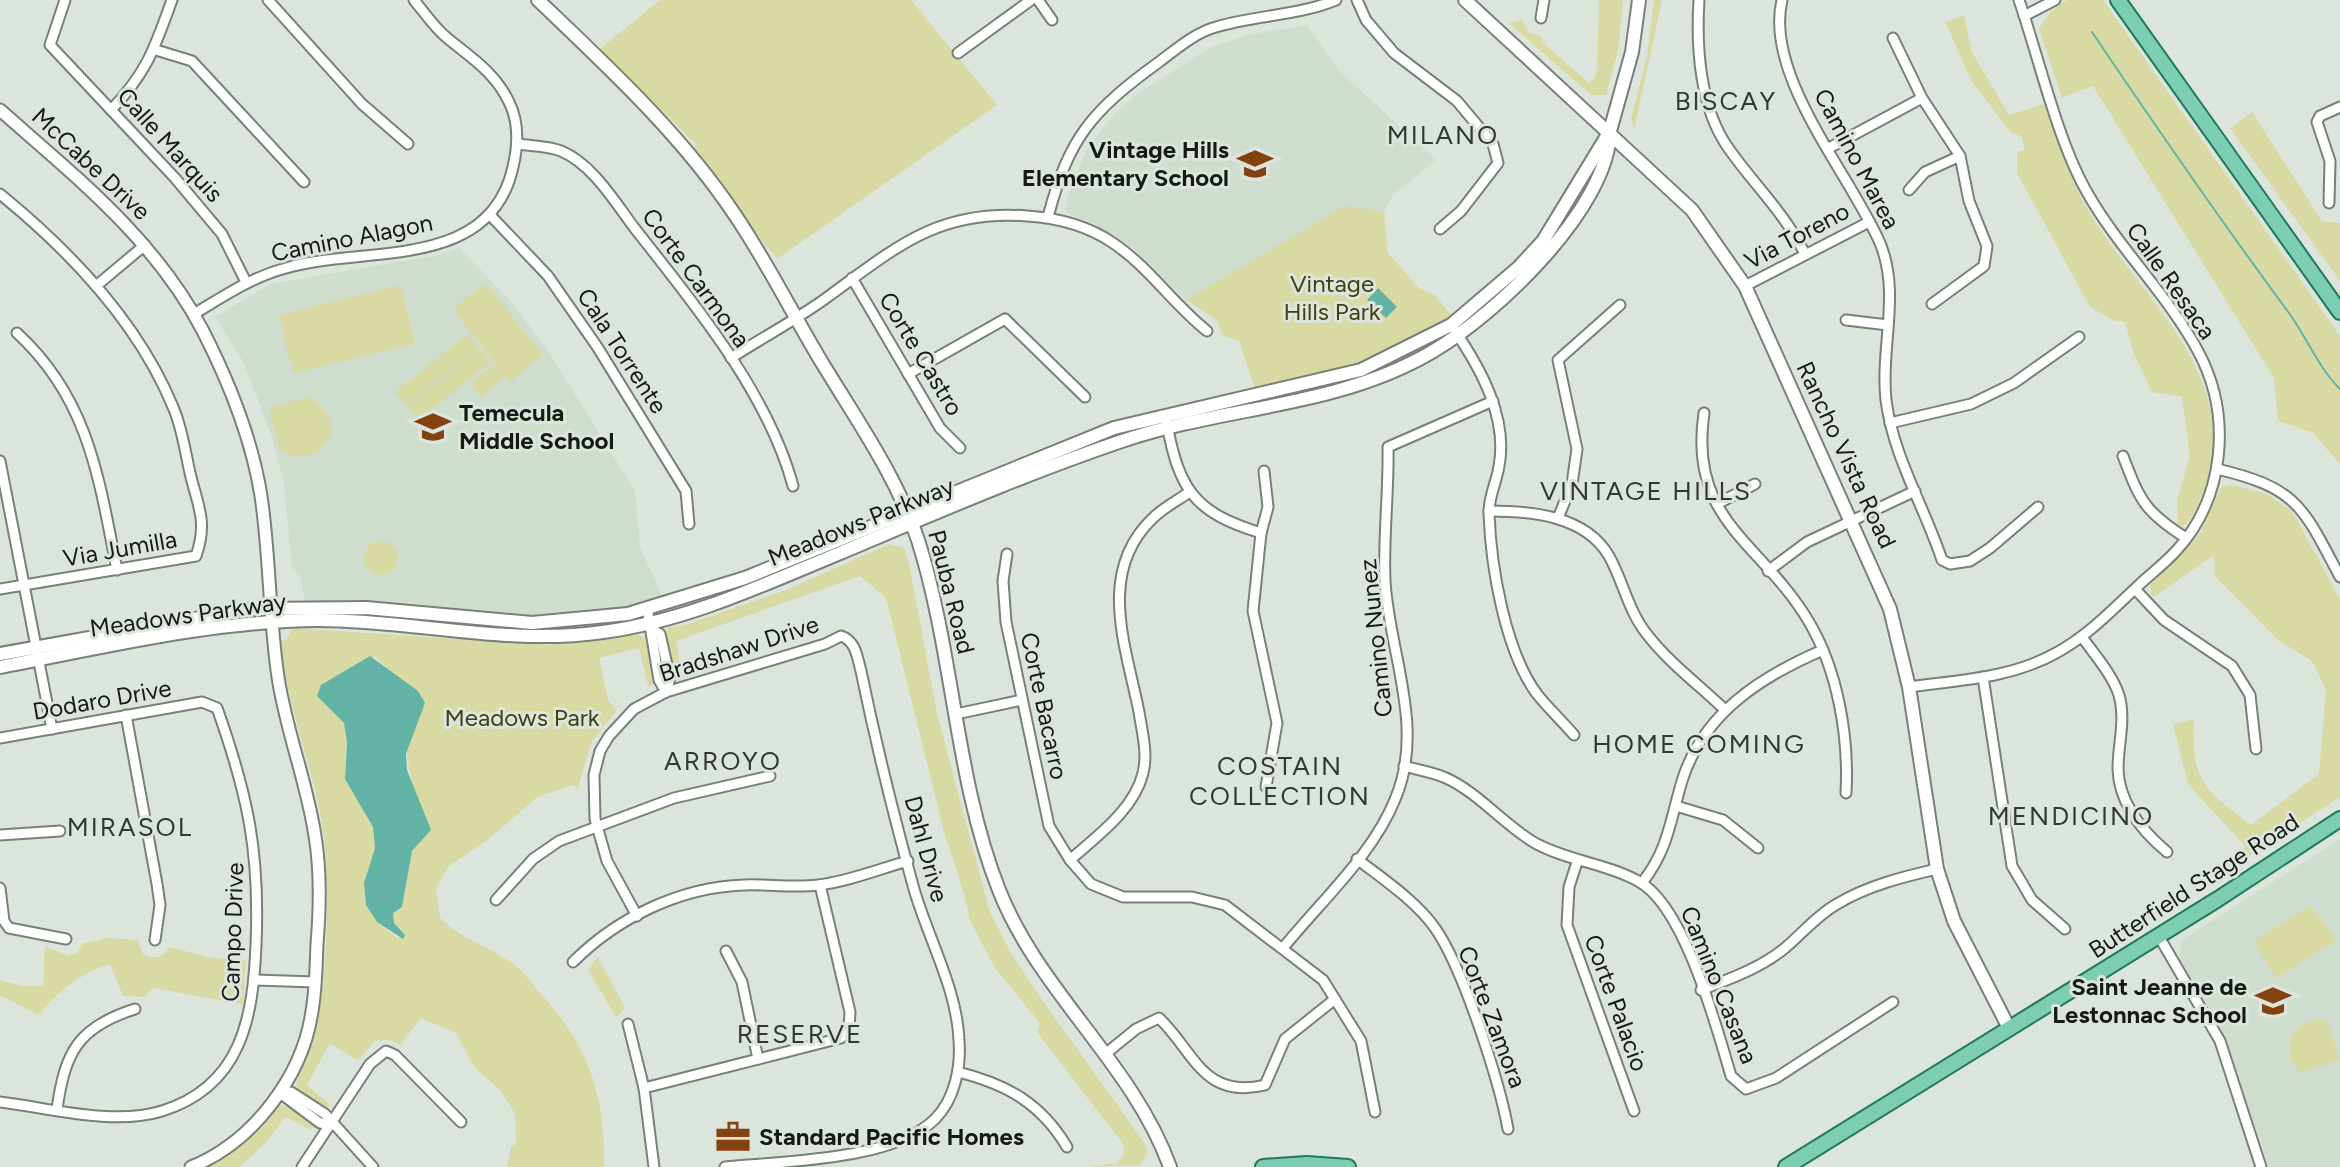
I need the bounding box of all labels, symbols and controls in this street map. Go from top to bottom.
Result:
street label: Calle Marquis [111,82,229,208]
street label: Camino Marea [1808,84,1907,234]
district label: BISCAY [1675,85,1777,117]
street label: McCabe Drive [26,101,157,226]
district label: MILANO [1387,119,1499,151]
place label: Vintage Hills Elementary School [1022,135,1229,192]
school or university icon: Vintage Hills Elementary School [1236,145,1274,183]
street label: Via Toreno [1739,196,1854,275]
street label: Corte Carmona [636,202,757,353]
street label: Camino Alagon [269,208,435,267]
street label: Calle Resaca [2121,217,2222,345]
park label: Vintage Hills Park [1284,269,1381,326]
street label: Cala Torrente [571,283,674,419]
street label: Corte Castro [873,287,970,421]
street label: Rancho Vista Road [1790,357,1902,553]
place label: Temecula Middle School [459,398,614,455]
school or university icon: Temecula Middle School [414,408,452,446]
street label: Meadows Parkway [764,471,958,572]
district label: VINTAGE HILLS [1540,475,1752,507]
street label: Via Jumilla [61,524,179,573]
street label: Pauba Road [922,527,981,657]
street label: Camino Nunez [1353,557,1398,719]
street label: Meadows Parkway [88,586,288,643]
street label: Bradshaw Drive [655,609,822,688]
street label: Corte Bacarro [1015,630,1074,782]
street label: Dodaro Drive [30,673,173,726]
park label: Meadows Park [445,703,600,732]
district label: HOME COMING [1592,728,1806,760]
district label: ARROYO [664,745,782,777]
district label: COSTAIN COLLECTION [1189,750,1371,812]
street label: Dahl Drive [898,793,955,905]
district label: MENDICINO [1988,800,2154,832]
street label: Butterfield Stage Road [2083,807,2304,964]
district label: MIRASOL [67,811,193,843]
street label: Campo Drive [216,862,249,1002]
street label: Camino Casana [1675,902,1764,1068]
street label: Corte Palacio [1578,931,1655,1075]
street label: Corte Zamora [1452,942,1533,1092]
place label: Saint Jeanne de Lestonnac School [2052,972,2247,1029]
school or university icon: Saint Jeanne de Lestonnac School [2254,982,2292,1020]
district label: RESERVE [737,1018,863,1050]
office icon: Standard Pacific Homes [714,1118,752,1156]
place label: Standard Pacific Homes [759,1122,1024,1151]

